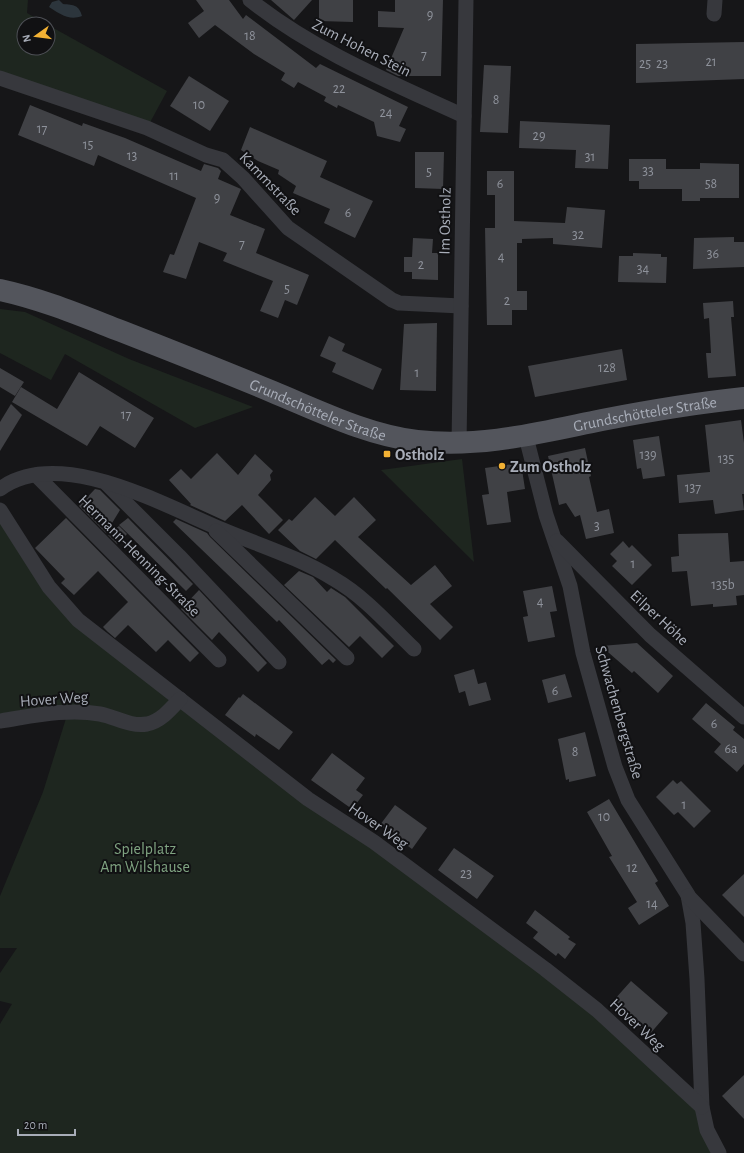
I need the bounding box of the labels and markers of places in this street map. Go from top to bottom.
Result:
place label: Ostholz [395,447,444,463]
marker: Ostholz [382,449,392,459]
place label: Zum Ostholz [510,459,592,475]
marker: Zum Ostholz [497,461,507,471]

